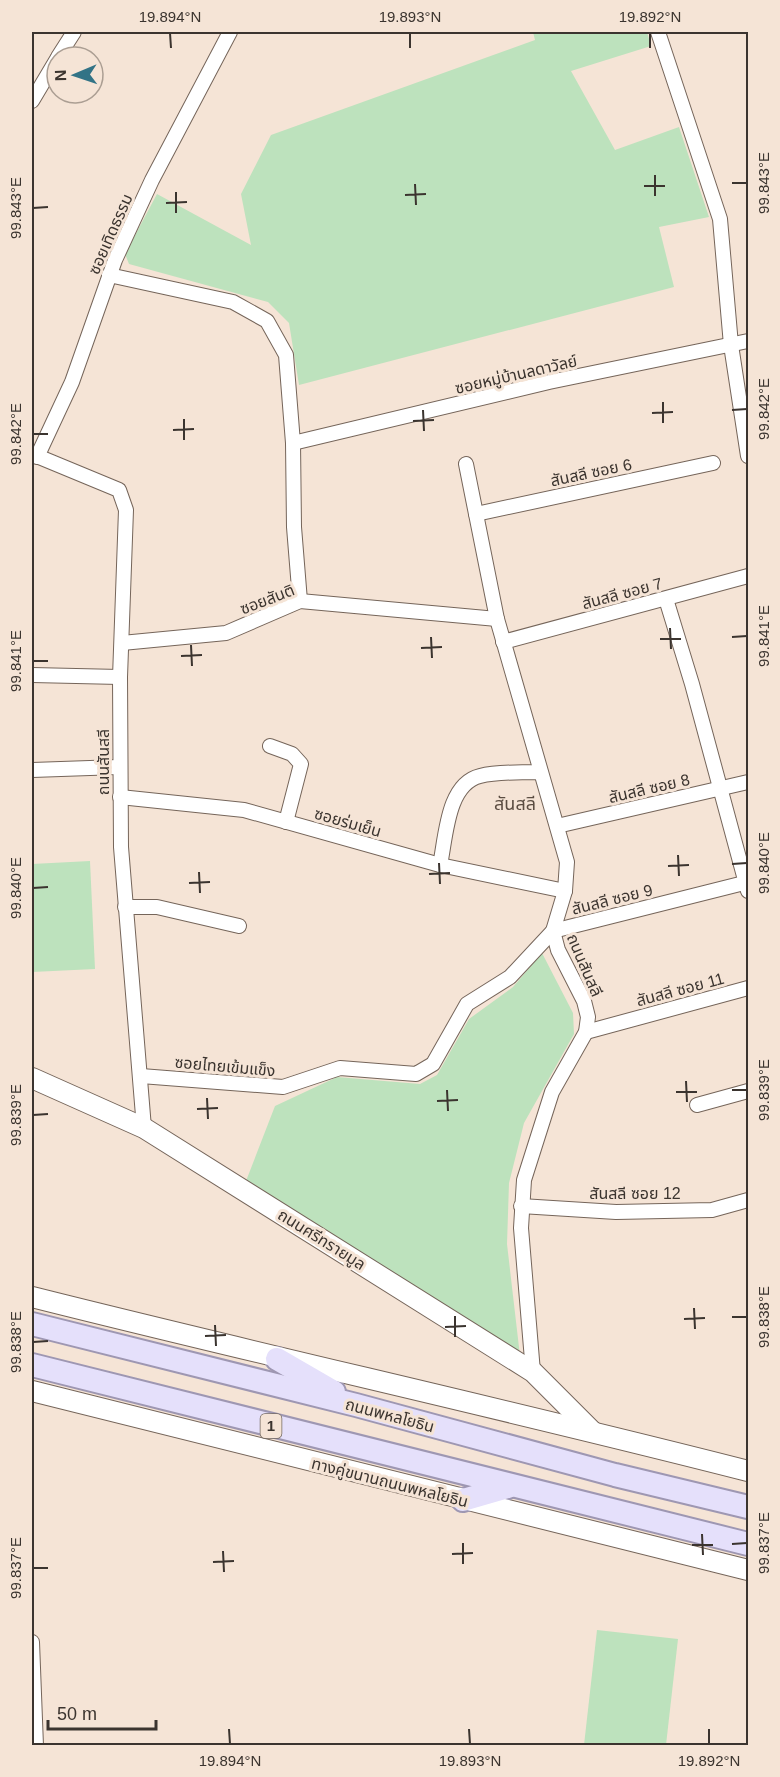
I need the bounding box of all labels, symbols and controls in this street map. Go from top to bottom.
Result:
text: 19.894°N [139,8,201,25]
text: 19.893°N [379,8,441,25]
text: 19.892°N [619,8,681,25]
north arrow [45,45,105,105]
text: N [52,69,69,82]
text: 99.843°E [755,152,772,214]
text: 99.843°E [7,177,24,239]
street label: ซอยเทิดธรรม [85,191,136,277]
street label: ซอยหมู่บ้านลดาวัลย์ [453,352,579,398]
text: 99.842°E [755,378,772,440]
text: 99.842°E [7,403,24,465]
street label: สันสลี ซอย 6 [549,456,633,489]
street label: สันสลี ซอย 7 [580,575,664,612]
street label: ซอยสันติ [238,581,297,618]
text: 99.841°E [755,605,772,667]
text: 99.841°E [7,630,24,692]
street label: ถนนสันสลี [95,729,112,795]
street label: สันสลี ซอย 8 [607,771,691,806]
district label: สันสลี [494,794,536,814]
street label: ซอยร่มเย็น [312,805,383,840]
text: 99.840°E [755,832,772,894]
text: 99.840°E [7,857,24,919]
street label: สันสลี ซอย 9 [570,881,654,918]
street label: ถนนสันสลี [564,931,605,999]
street label: สันสลี ซอย 11 [634,970,726,1009]
street label: ซอยไทยเข้มแข็ง [174,1054,276,1079]
text: 99.839°E [755,1059,772,1121]
text: 99.839°E [7,1084,24,1146]
street label: สันสลี ซอย 12 [589,1185,681,1202]
street label: ถนนศรีทรายมูล [274,1206,368,1274]
text: 99.838°E [755,1286,772,1348]
text: 99.838°E [7,1311,24,1373]
street label: ถนนพหลโยธิน [344,1395,436,1436]
road number: 1 [260,1414,282,1438]
street label: ทางคู่ขนานถนนพหลโยธิน [310,1455,470,1511]
text: 99.837°E [755,1512,772,1574]
text: 99.837°E [7,1537,24,1599]
scale bar [48,1693,156,1731]
text: 50 m [57,1704,97,1724]
text: 19.894°N [199,1752,261,1769]
text: 19.893°N [439,1752,501,1769]
text: 19.892°N [678,1752,740,1769]

